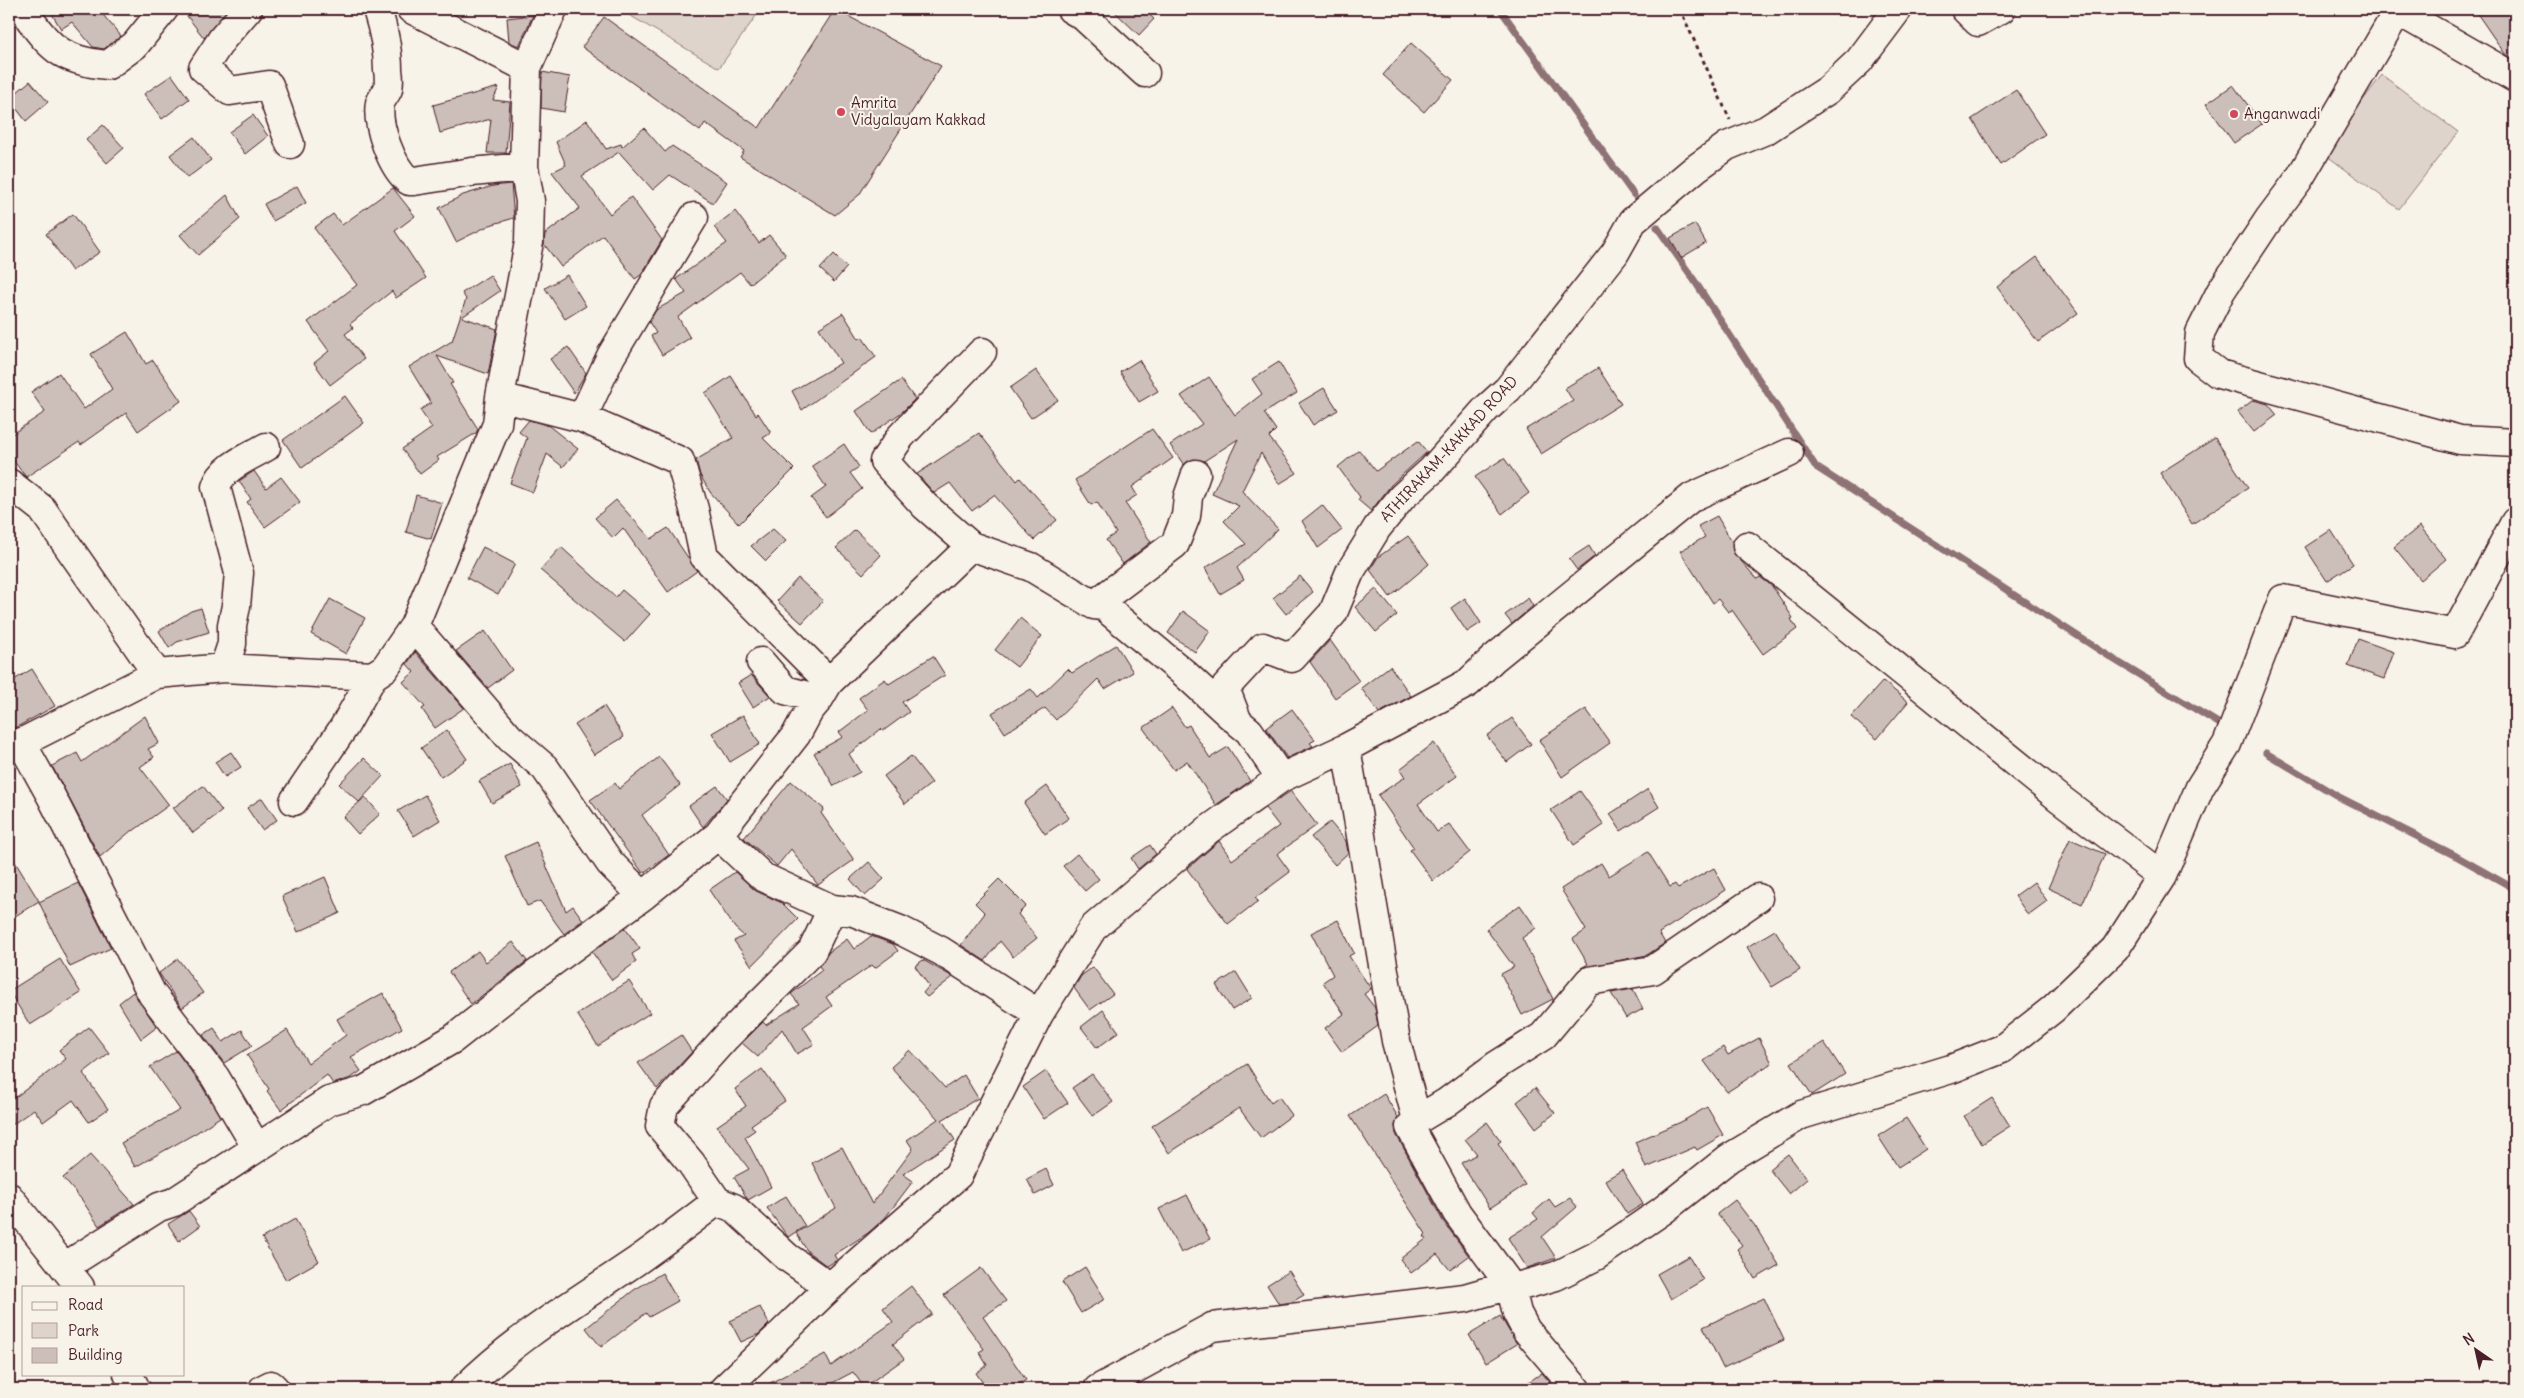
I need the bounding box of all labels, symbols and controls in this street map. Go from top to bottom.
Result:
place label: Amrita Vidyalayam Kakkad [851,93,986,129]
place label: Anganwadi [2244,104,2320,123]
marker: Amrita Vidyalayam Kakkad [835,106,847,118]
marker: Anganwadi [2228,108,2240,120]
street label: ATHIRAKAM-KAKKAD ROAD [1376,371,1522,526]
legend [22,1286,185,1376]
text: Road [68,1295,103,1314]
text: Park [68,1321,99,1340]
north arrow [2452,1326,2502,1376]
text: N [2460,1329,2478,1349]
text: Building [68,1345,123,1364]

